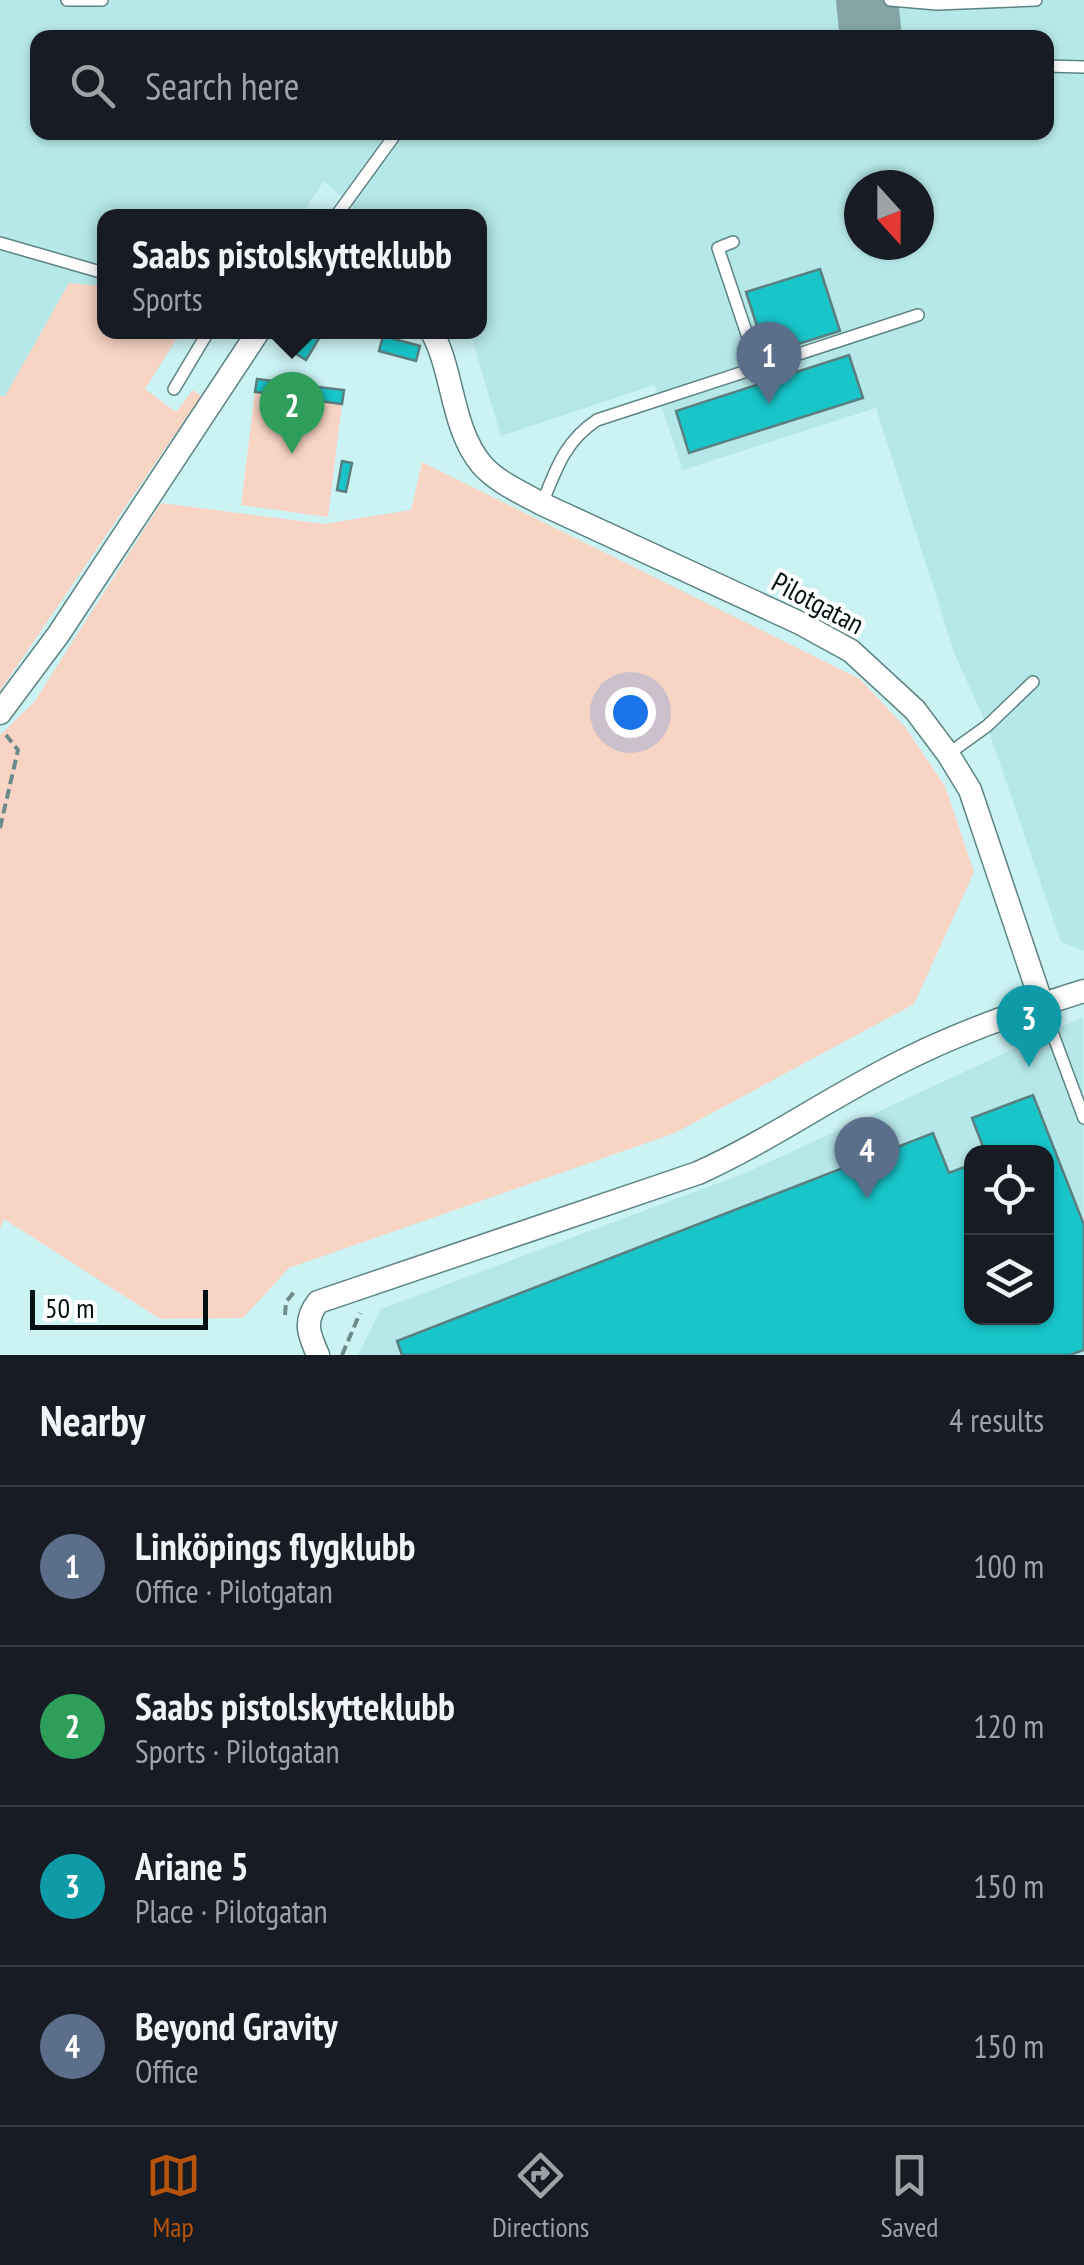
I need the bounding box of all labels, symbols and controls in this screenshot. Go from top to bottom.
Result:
search box [30,30,1054,140]
icon: search [65,58,120,113]
text: Search here [145,61,299,110]
north arrow [844,170,934,260]
popup [97,209,487,339]
text: Saabs pistolskytteklubb [132,229,452,278]
text: Sports [132,278,203,320]
pin: 1 [736,322,802,404]
pin: 2 [260,372,324,454]
street label: Pilotgatan [766,563,871,642]
your location [605,687,656,738]
pin: 3 [996,984,1062,1067]
pin: 4 [834,1116,900,1199]
map controls [964,1145,1054,1325]
button: locate [964,1145,1054,1235]
button: layers [964,1235,1054,1325]
scale bar [30,1285,208,1330]
text: 50 m [45,1289,94,1326]
text: Nearby [40,1393,145,1448]
text: 4 results [949,1399,1044,1441]
text: Linköpings flygklubb [135,1521,415,1570]
text: 1 [65,1545,80,1587]
text: 100 m [973,1545,1044,1587]
text: Office · Pilotgatan [135,1570,333,1612]
text: Saabs pistolskytteklubb [135,1681,455,1730]
text: 2 [65,1705,80,1747]
text: 120 m [973,1705,1044,1747]
text: Sports · Pilotgatan [135,1730,339,1772]
text: Ariane 5 [135,1841,249,1890]
text: 3 [65,1865,80,1907]
text: 150 m [973,1865,1044,1907]
text: Place · Pilotgatan [135,1890,328,1932]
text: Beyond Gravity [135,2001,338,2050]
text: 4 [65,2025,80,2067]
text: 150 m [973,2025,1044,2067]
text: Office [135,2050,199,2092]
tab: Map [146,2148,201,2245]
tab: Directions [492,2148,589,2245]
tab: Saved [881,2148,938,2245]

